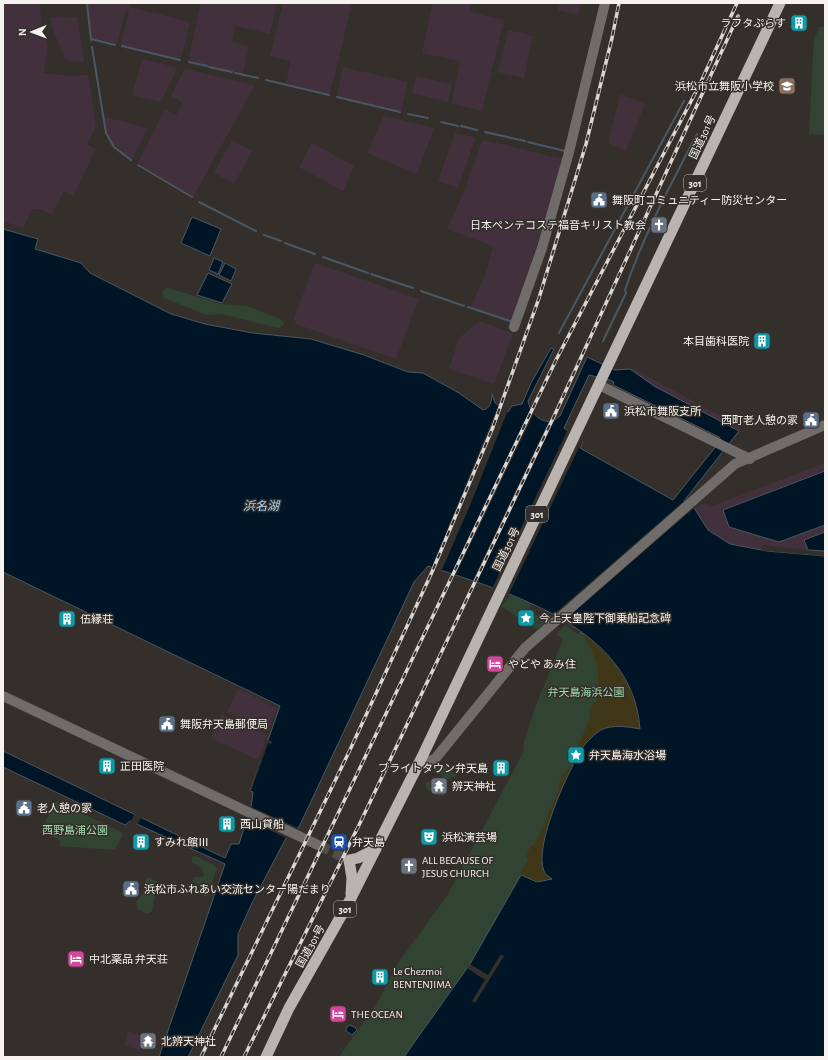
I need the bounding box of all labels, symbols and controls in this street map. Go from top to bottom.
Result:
north arrow [12,12,52,52]
building icon: ラフタぷらす [789,13,809,33]
place label: ラフタぷらす [720,17,786,29]
text: N [17,28,28,36]
school or university icon: 浜松市立舞阪小学校 [777,76,797,96]
place label: 浜松市立舞阪小学校 [675,80,774,92]
street label: 国道301号 [687,113,717,161]
road number: 301 [684,175,706,191]
public building icon: 舞阪町コミュニティー防災センター [589,190,609,210]
place label: 舞阪町コミュニティー防災センター [612,194,787,206]
church icon: 日本ペンテコステ福音キリスト教会 [649,215,669,235]
place label: 日本ペンテコステ福音キリスト教会 [470,219,646,231]
building icon: 本目歯科医院 [752,331,772,351]
place label: 本目歯科医院 [683,335,749,347]
public building icon: 浜松市舞阪支所 [601,401,621,421]
place label: 浜松市舞阪支所 [624,405,702,417]
public building icon: 西町老人憩の家 [801,410,821,430]
place label: 西町老人憩の家 [721,414,798,426]
water label: 浜名湖 [243,499,281,512]
road number: 301 [526,506,548,522]
street label: 国道301号 [490,525,522,573]
place icon: 今上天皇陛下御乗船記念碑 [516,608,536,628]
building icon: 伍縁荘 [57,609,77,629]
place label: 今上天皇陛下御乗船記念碑 [539,612,671,624]
place label: 伍縁荘 [80,613,113,625]
hotel icon: やどや あみ住 [485,654,505,674]
place label: やどや あみ住 [508,658,576,670]
park label: 弁天島海浜公園 [548,686,625,698]
public building icon: 舞阪弁天島郵便局 [157,714,177,734]
place label: 舞阪弁天島郵便局 [180,718,268,730]
place icon: 弁天島海水浴場 [566,745,586,765]
place label: 弁天島海水浴場 [589,749,666,761]
building icon: 正田医院 [97,756,117,776]
building icon: ブライトタウン弁天島 [491,758,511,778]
place label: 正田医院 [120,760,164,772]
place label: ブライトタウン弁天島 [378,762,488,774]
temple icon: 辨天神社 [429,776,449,796]
place label: 辨天神社 [452,781,496,792]
public building icon: 老人憩の家 [14,798,34,818]
place label: 老人憩の家 [37,802,92,814]
building icon: 西山貸船 [217,814,237,834]
place label: 西山貸船 [240,818,284,830]
park label: 西野島浦公園 [42,824,108,836]
theatre icon: 浜松演芸場 [419,827,439,847]
place label: 浜松演芸場 [442,831,497,843]
building icon: すみれ館Ⅲ [131,832,151,852]
station icon: 弁天島 [329,832,349,852]
place label: すみれ館Ⅲ [154,836,209,848]
place label: 弁天島 [352,836,385,848]
place label: ALL BECAUSE OF JESUS CHURCH [422,855,493,879]
church icon: ALL BECAUSE OF JESUS CHURCH [399,856,419,876]
public building icon: 浜松市ふれあい交流センター陽だまり [121,879,141,899]
place label: 浜松市ふれあい交流センター陽だまり [144,883,331,895]
road number: 301 [334,901,356,917]
street label: 国道301号 [293,922,327,970]
hotel icon: 中北薬品 弁天荘 [66,949,86,969]
place label: 中北薬品 弁天荘 [89,953,168,965]
place label: Le Chezmoi BENTENJIMA [393,966,452,990]
building icon: Le Chezmoi BENTENJIMA [370,967,390,987]
hotel icon: THE OCEAN [328,1004,348,1024]
place label: THE OCEAN [351,1009,403,1020]
temple icon: 北辨天神社 [138,1031,158,1051]
place label: 北辨天神社 [161,1035,216,1047]

